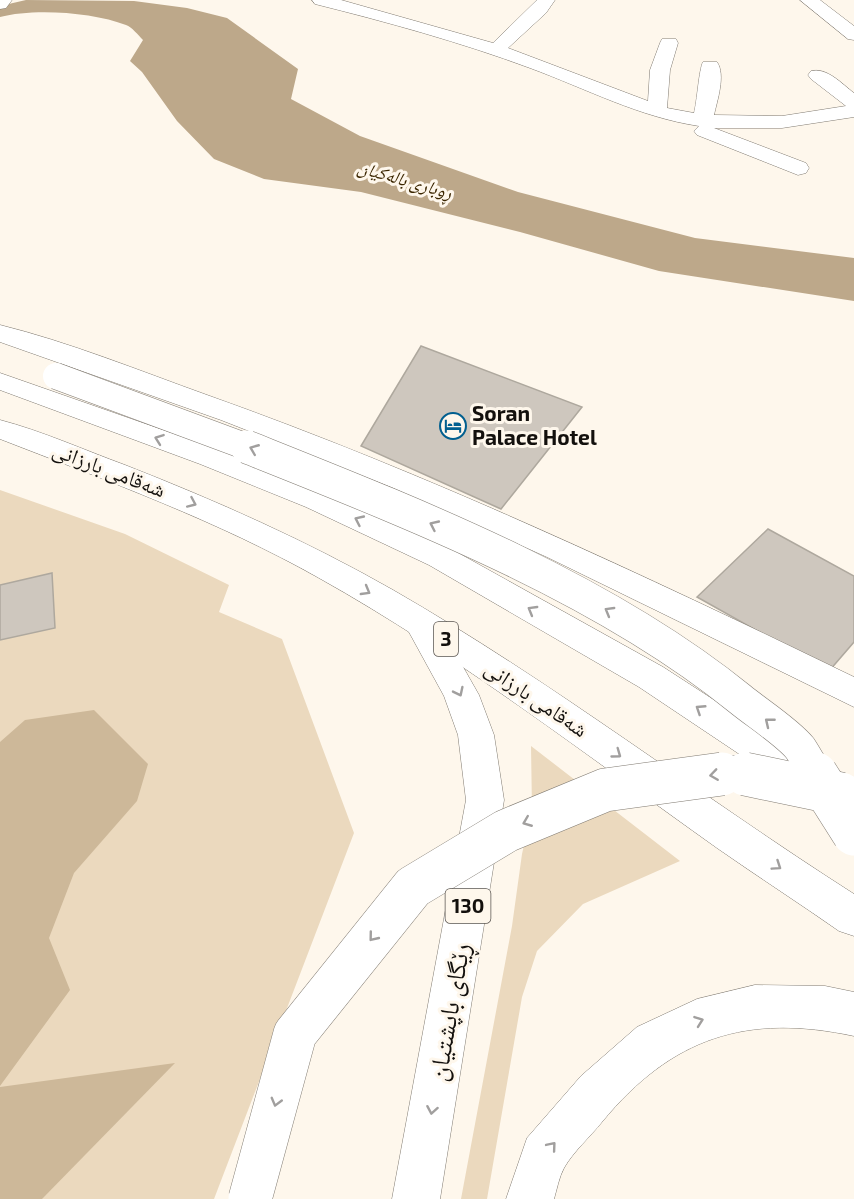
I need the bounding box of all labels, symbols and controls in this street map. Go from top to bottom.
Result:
water label: ڕوباری بالەکیان [354,155,455,207]
place label: Soran Palace Hotel [472,400,597,449]
hotel icon: Soran Palace Hotel [438,411,468,441]
one-way arrow [154,433,165,446]
street label: شەقامی بارزانی [49,436,169,503]
one-way arrow [250,444,261,456]
one-way arrow [185,496,196,508]
one-way arrow [355,515,366,527]
one-way arrow [430,520,441,532]
one-way arrow [360,583,370,595]
one-way arrow [528,605,538,617]
one-way arrow [605,607,615,619]
road number: 3 [434,622,458,656]
street label: شەقامی بارزانی [480,654,593,743]
one-way arrow [452,686,464,697]
one-way arrow [696,705,707,716]
one-way arrow [765,719,776,730]
one-way arrow [611,747,622,758]
one-way arrow [710,769,719,781]
one-way arrow [522,815,533,827]
one-way arrow [770,859,781,870]
road number: 130 [446,889,490,923]
one-way arrow [369,930,380,941]
street label: ڕێگای باپشتیان [420,940,480,1084]
one-way arrow [693,1016,703,1029]
one-way arrow [271,1097,284,1107]
one-way arrow [426,1104,439,1114]
one-way arrow [545,1142,556,1153]

